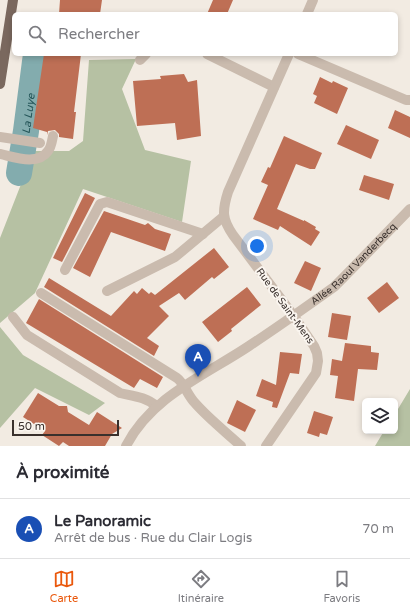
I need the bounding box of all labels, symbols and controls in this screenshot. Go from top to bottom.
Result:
search box [12,12,398,56]
icon: search [26,23,48,45]
text: Rechercher [58,25,140,43]
water label: La Luye [19,92,37,135]
street label: Allée Raoul Vanderbecq [308,221,399,308]
your location [247,236,267,256]
street label: Rue de Saint-Mens [254,266,316,346]
pin: A [185,344,211,377]
map controls [362,398,398,434]
button: layers [362,398,398,434]
scale bar [12,418,119,437]
text: 50 m [18,420,45,433]
text: À proximité [16,462,109,483]
text: Le Panoramic [54,512,151,530]
text: A [24,521,34,537]
text: 70 m [362,521,394,537]
text: Arrêt de bus · Rue du Clair Logis [54,530,252,546]
tab: Carte [50,568,78,605]
tab: Itinéraire [178,568,224,605]
tab: Favoris [324,568,360,605]

